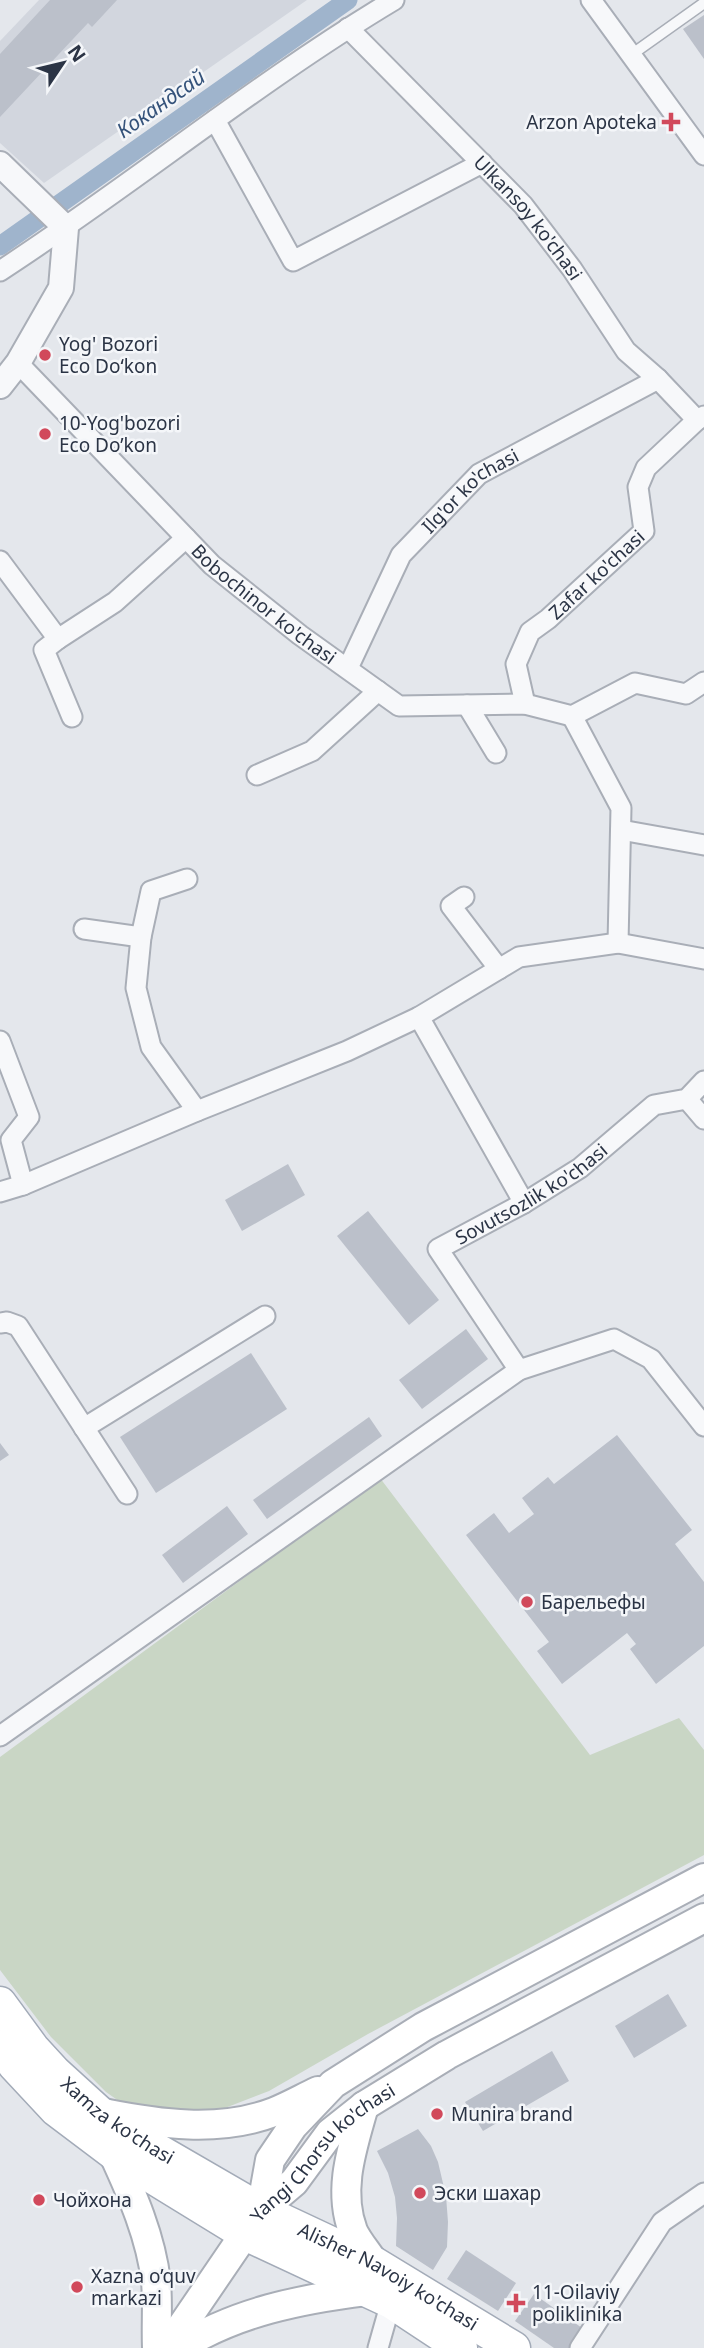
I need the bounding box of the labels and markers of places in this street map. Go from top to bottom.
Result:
place label: Arzon Apoteka [526,109,657,135]
marker: Arzon Apoteka [663,114,679,130]
place label: Yog' Bozori Eco Do‘kon [59,331,158,379]
marker: Yog' Bozori Eco Do‘kon [37,347,53,363]
place label: 10-Yog'bozori Eco Do’kon [59,410,180,458]
marker: 10-Yog'bozori Eco Do’kon [37,426,53,442]
place label: Барельефы [541,1589,646,1615]
marker: Барельефы [519,1594,535,1610]
place label: Munira brand [451,2101,573,2127]
marker: Munira brand [429,2106,445,2122]
place label: Эски шахар [434,2180,541,2206]
marker: Эски шахар [412,2185,428,2201]
place label: Чойхона [53,2187,132,2213]
marker: Чойхона [31,2192,47,2208]
place label: Xazna o’quv markazi [91,2263,196,2311]
marker: Xazna o’quv markazi [69,2279,85,2295]
place label: 11-Oilaviy poliklinika [532,2279,622,2327]
marker: 11-Oilaviy poliklinika [506,2293,526,2313]

